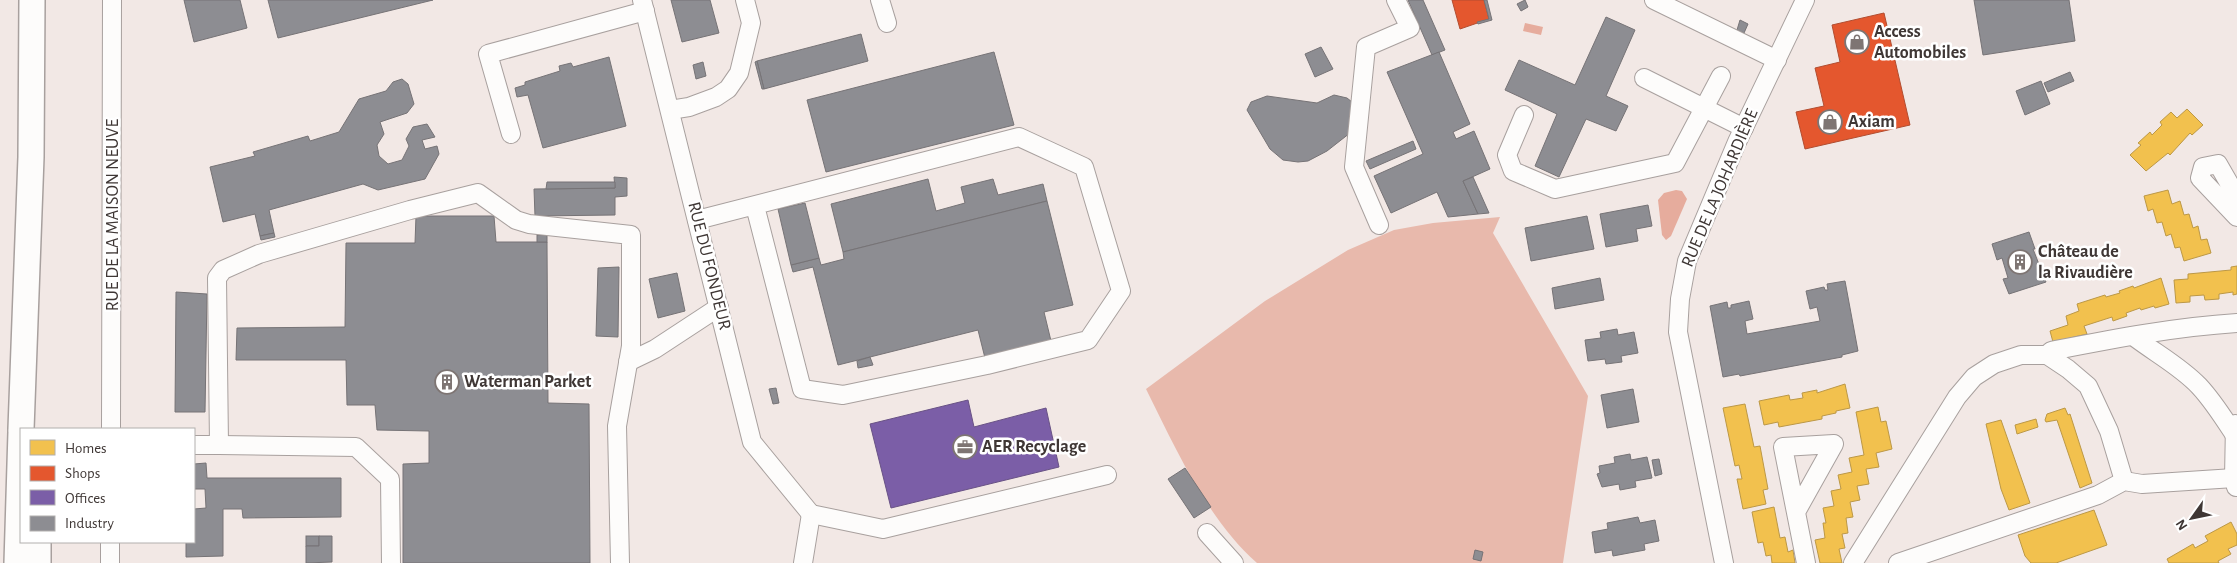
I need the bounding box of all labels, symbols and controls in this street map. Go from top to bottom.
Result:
place label: Access Automobiles [1874,23,1966,62]
shop icon: Access Automobiles [1844,29,1870,55]
street label: RUE DE LA JOHARDIÈRE [1676,105,1762,270]
shop icon: Axiam [1817,109,1843,135]
place label: Axiam [1848,113,1895,131]
street label: RUE DE LA MAISON NEUVE [104,118,122,311]
street label: RUE DU FONDEUR [684,200,734,332]
place label: Château de la Rivaudière [2038,243,2133,282]
building icon: Château de la Rivaudière [2007,249,2033,275]
building icon: Waterman Parket [434,369,460,395]
place label: Waterman Parket [464,373,591,391]
legend [20,428,195,543]
office icon: AER Recyclage [952,434,978,460]
place label: AER Recyclage [982,438,1086,456]
text: Homes [65,441,107,456]
text: Shops [65,466,100,481]
text: Offices [65,491,106,506]
north arrow [2167,493,2217,543]
text: Industry [65,516,114,531]
text: N [2173,517,2190,532]

